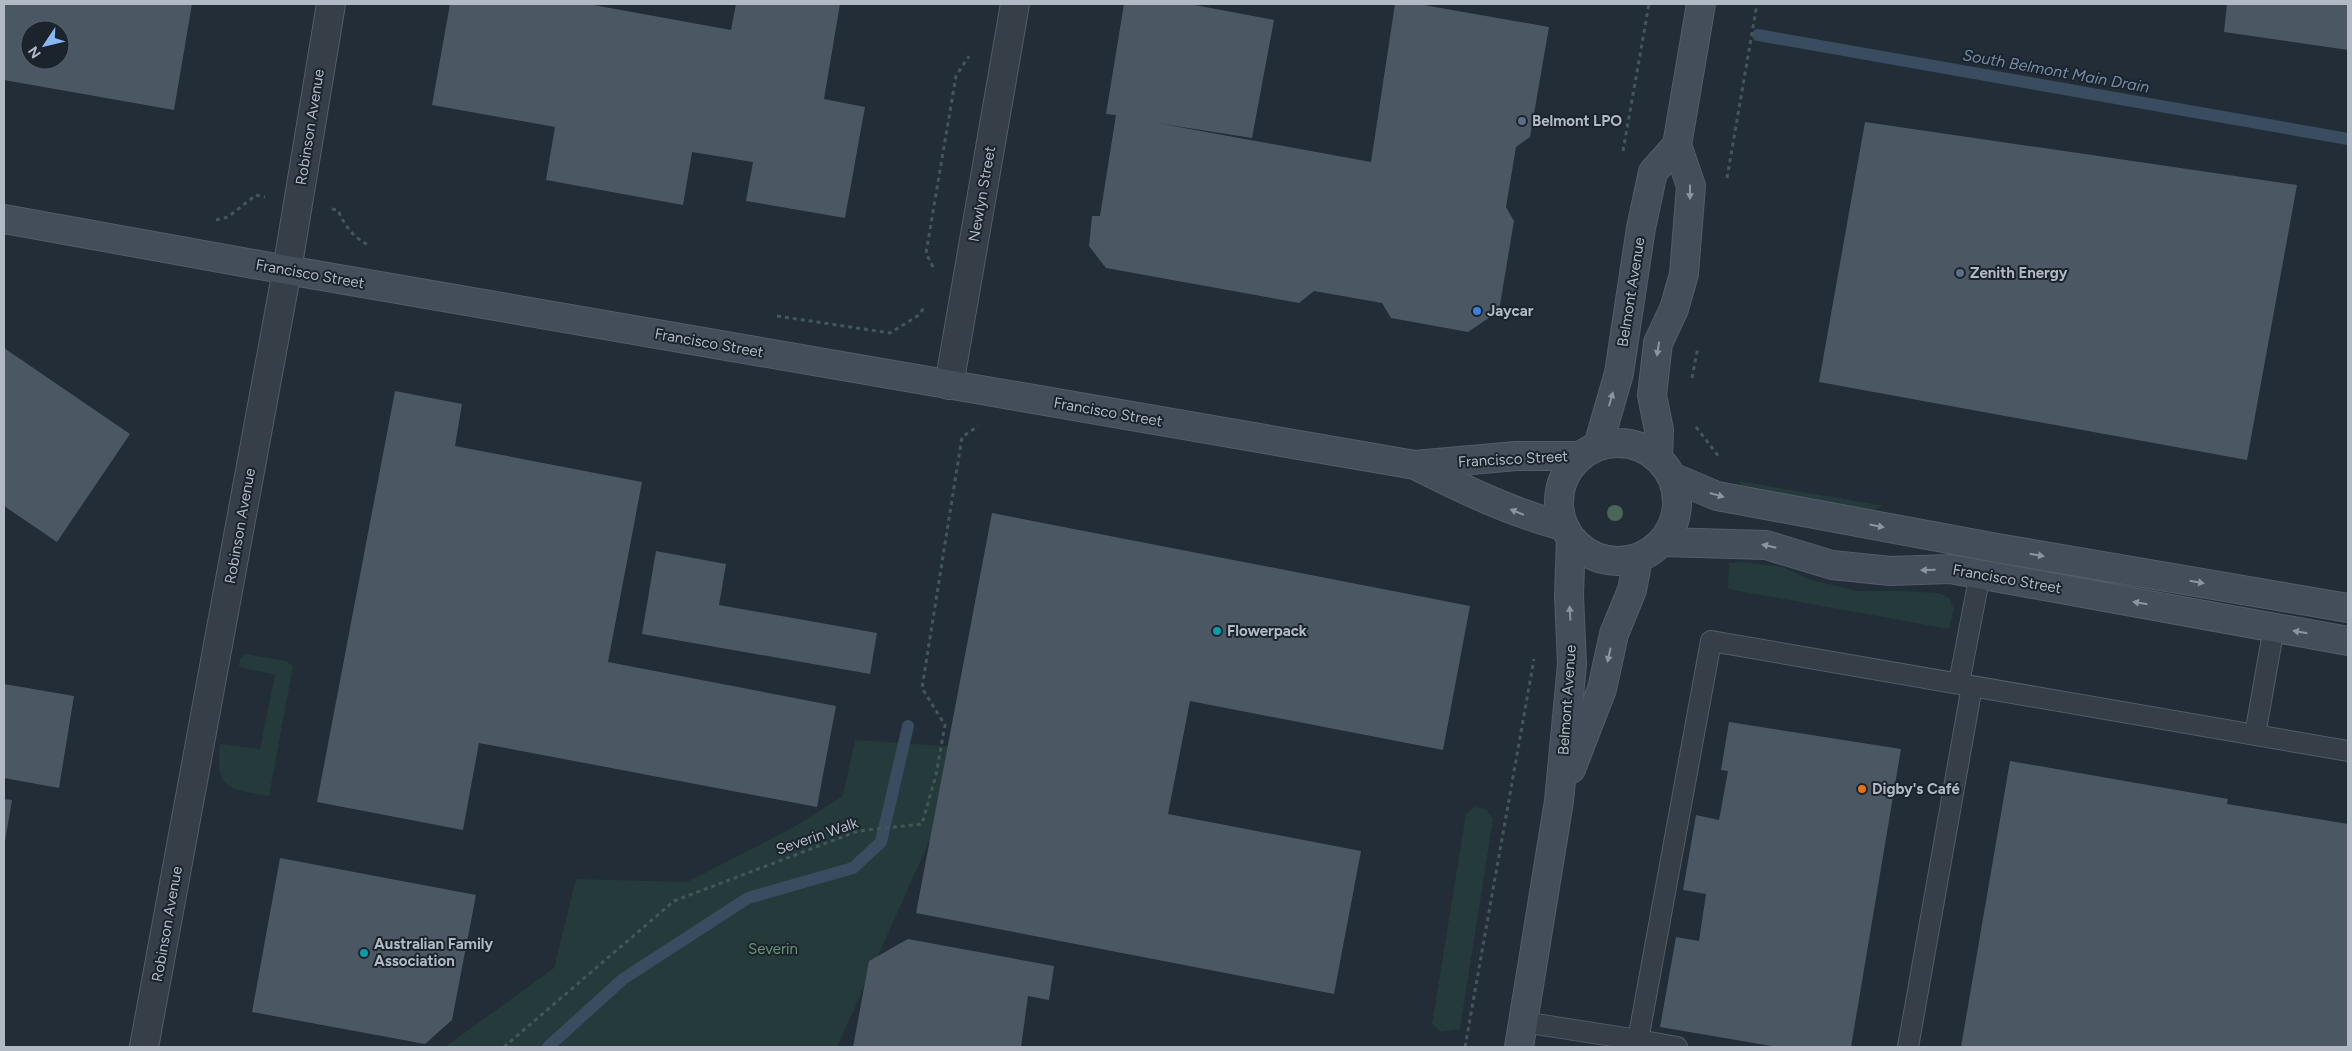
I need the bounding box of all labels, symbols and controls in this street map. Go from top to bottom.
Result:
north arrow [20,20,70,70]
text: N [25,43,45,61]
water label: South Belmont Main Drain [1961,45,2151,97]
street label: Robinson Avenue [292,68,328,186]
place label: Belmont LPO [1532,112,1622,130]
marker: Belmont LPO [1516,115,1528,127]
street label: Newlyn Street [965,145,999,243]
one-way arrow [1686,184,1694,200]
street label: Belmont Avenue [1613,236,1649,348]
street label: Francisco Street [254,256,366,292]
place label: Zenith Energy [1970,264,2068,282]
marker: Zenith Energy [1954,267,1966,279]
place label: Jaycar [1487,302,1534,320]
marker: Jaycar [1471,305,1483,317]
street label: Francisco Street [653,325,765,361]
one-way arrow [1653,341,1661,357]
one-way arrow [1607,391,1615,406]
street label: Francisco Street [1052,394,1164,430]
street label: Francisco Street [1458,447,1569,471]
street label: Robinson Avenue [221,467,259,585]
one-way arrow [1710,492,1725,500]
one-way arrow [1510,508,1524,516]
one-way arrow [1869,522,1885,530]
one-way arrow [1762,542,1777,550]
one-way arrow [2029,551,2045,559]
street label: Francisco Street [1951,561,2063,597]
one-way arrow [1920,566,1936,574]
one-way arrow [2189,579,2205,587]
one-way arrow [2133,599,2148,607]
one-way arrow [1565,605,1573,621]
place label: Flowerpack [1227,622,1307,640]
marker: Flowerpack [1211,625,1223,637]
one-way arrow [2292,627,2308,635]
street label: Belmont Avenue [1554,644,1580,756]
one-way arrow [1605,648,1613,663]
place label: Digby's Café [1872,780,1961,798]
marker: Digby's Café [1856,783,1868,795]
street label: Severin Walk [774,813,861,858]
street label: Robinson Avenue [148,865,186,983]
place label: Australian Family Association [374,935,494,970]
park label: Severin [748,940,798,958]
marker: Australian Family Association [358,947,370,959]

